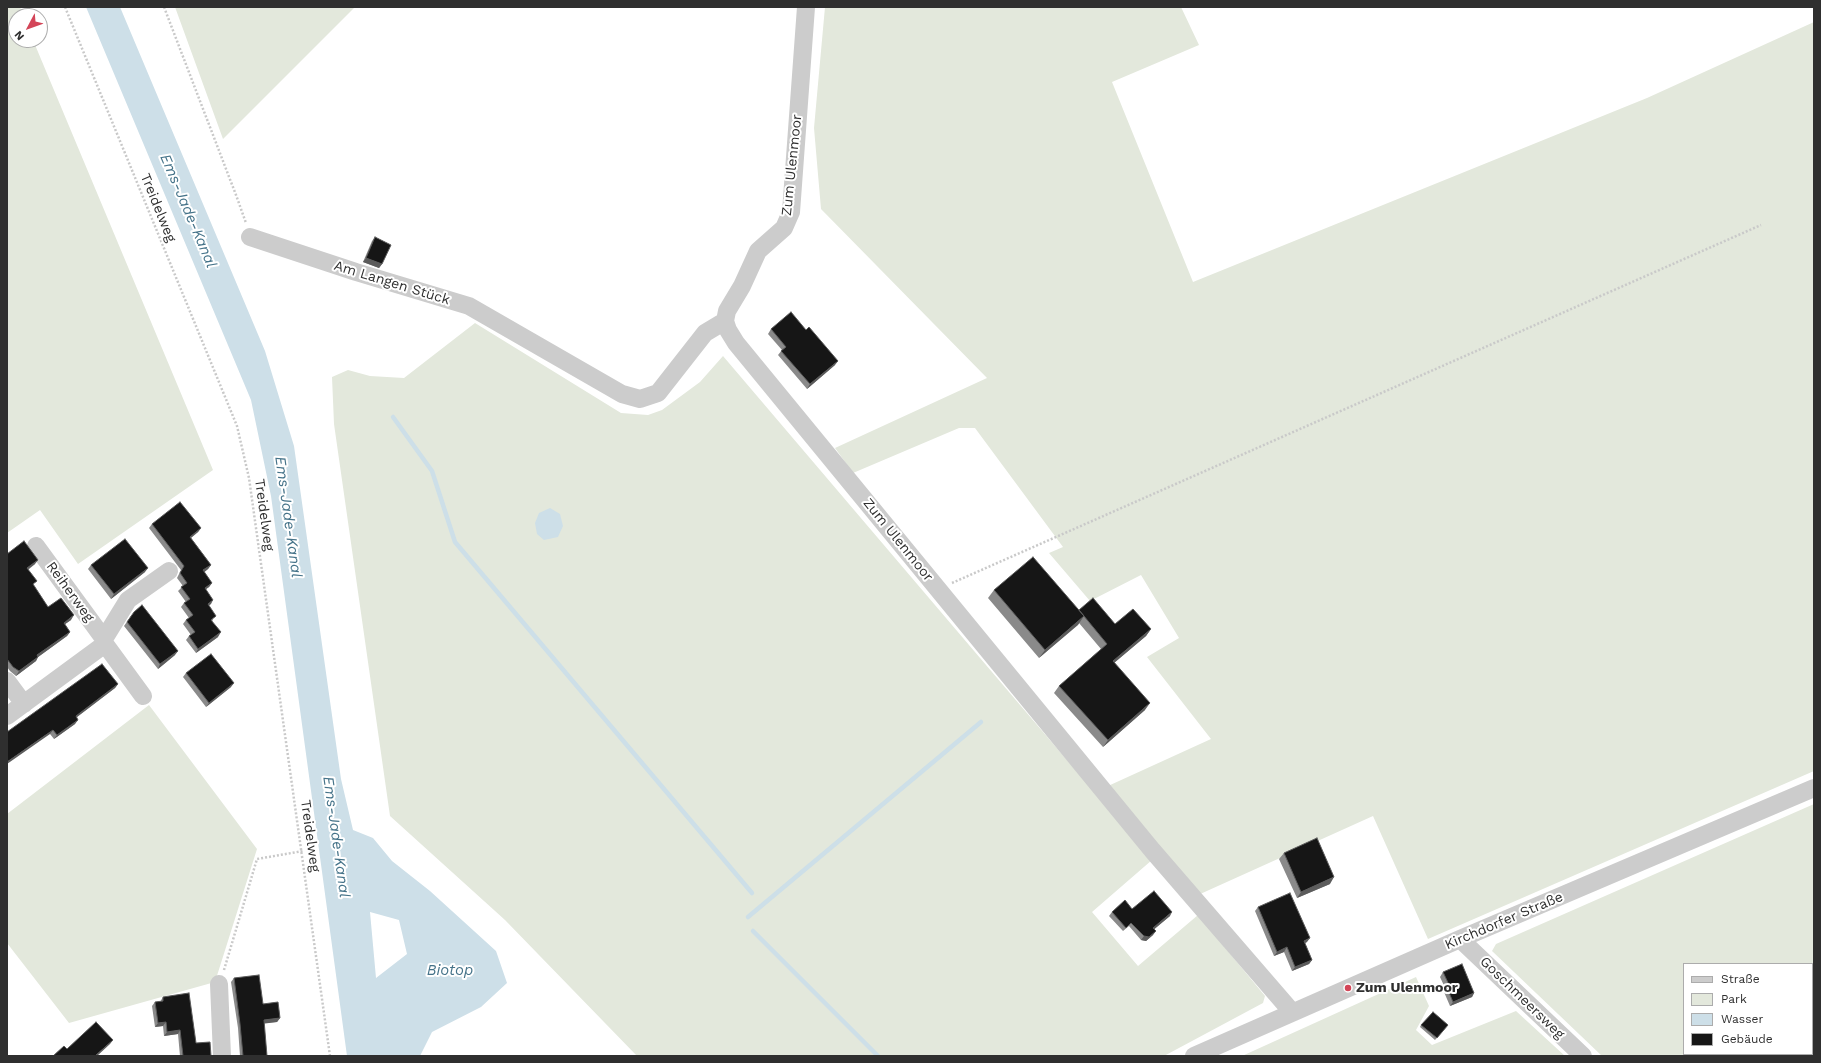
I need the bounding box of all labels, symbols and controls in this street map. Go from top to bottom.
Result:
north arrow [8,8,48,48]
text: N [12,28,27,43]
street label: Zum Ulenmoor [778,113,806,217]
water label: Ems-Jade-Kanal [156,151,220,271]
street label: Treidelweg [137,171,179,245]
street label: Am Langen Stück [332,257,452,309]
water label: Ems-Jade-Kanal [271,455,305,579]
street label: Treidelweg [251,478,277,552]
street label: Zum Ulenmoor [859,495,937,585]
street label: Reiherweg [43,559,97,625]
water label: Ems-Jade-Kanal [319,775,353,899]
street label: Treidelweg [297,799,323,873]
street label: Kirchdorfer Straße [1442,889,1566,953]
street label: Goschmeersweg [1476,953,1568,1043]
water label: Biotop [427,962,473,980]
legend [1683,963,1813,1055]
text: Straße [1721,972,1760,986]
place label: Zum Ulenmoor [1356,980,1458,996]
marker: Zum Ulenmoor [1343,983,1353,993]
text: Park [1721,992,1747,1006]
text: Wasser [1721,1012,1763,1026]
text: Gebäude [1721,1032,1773,1046]

